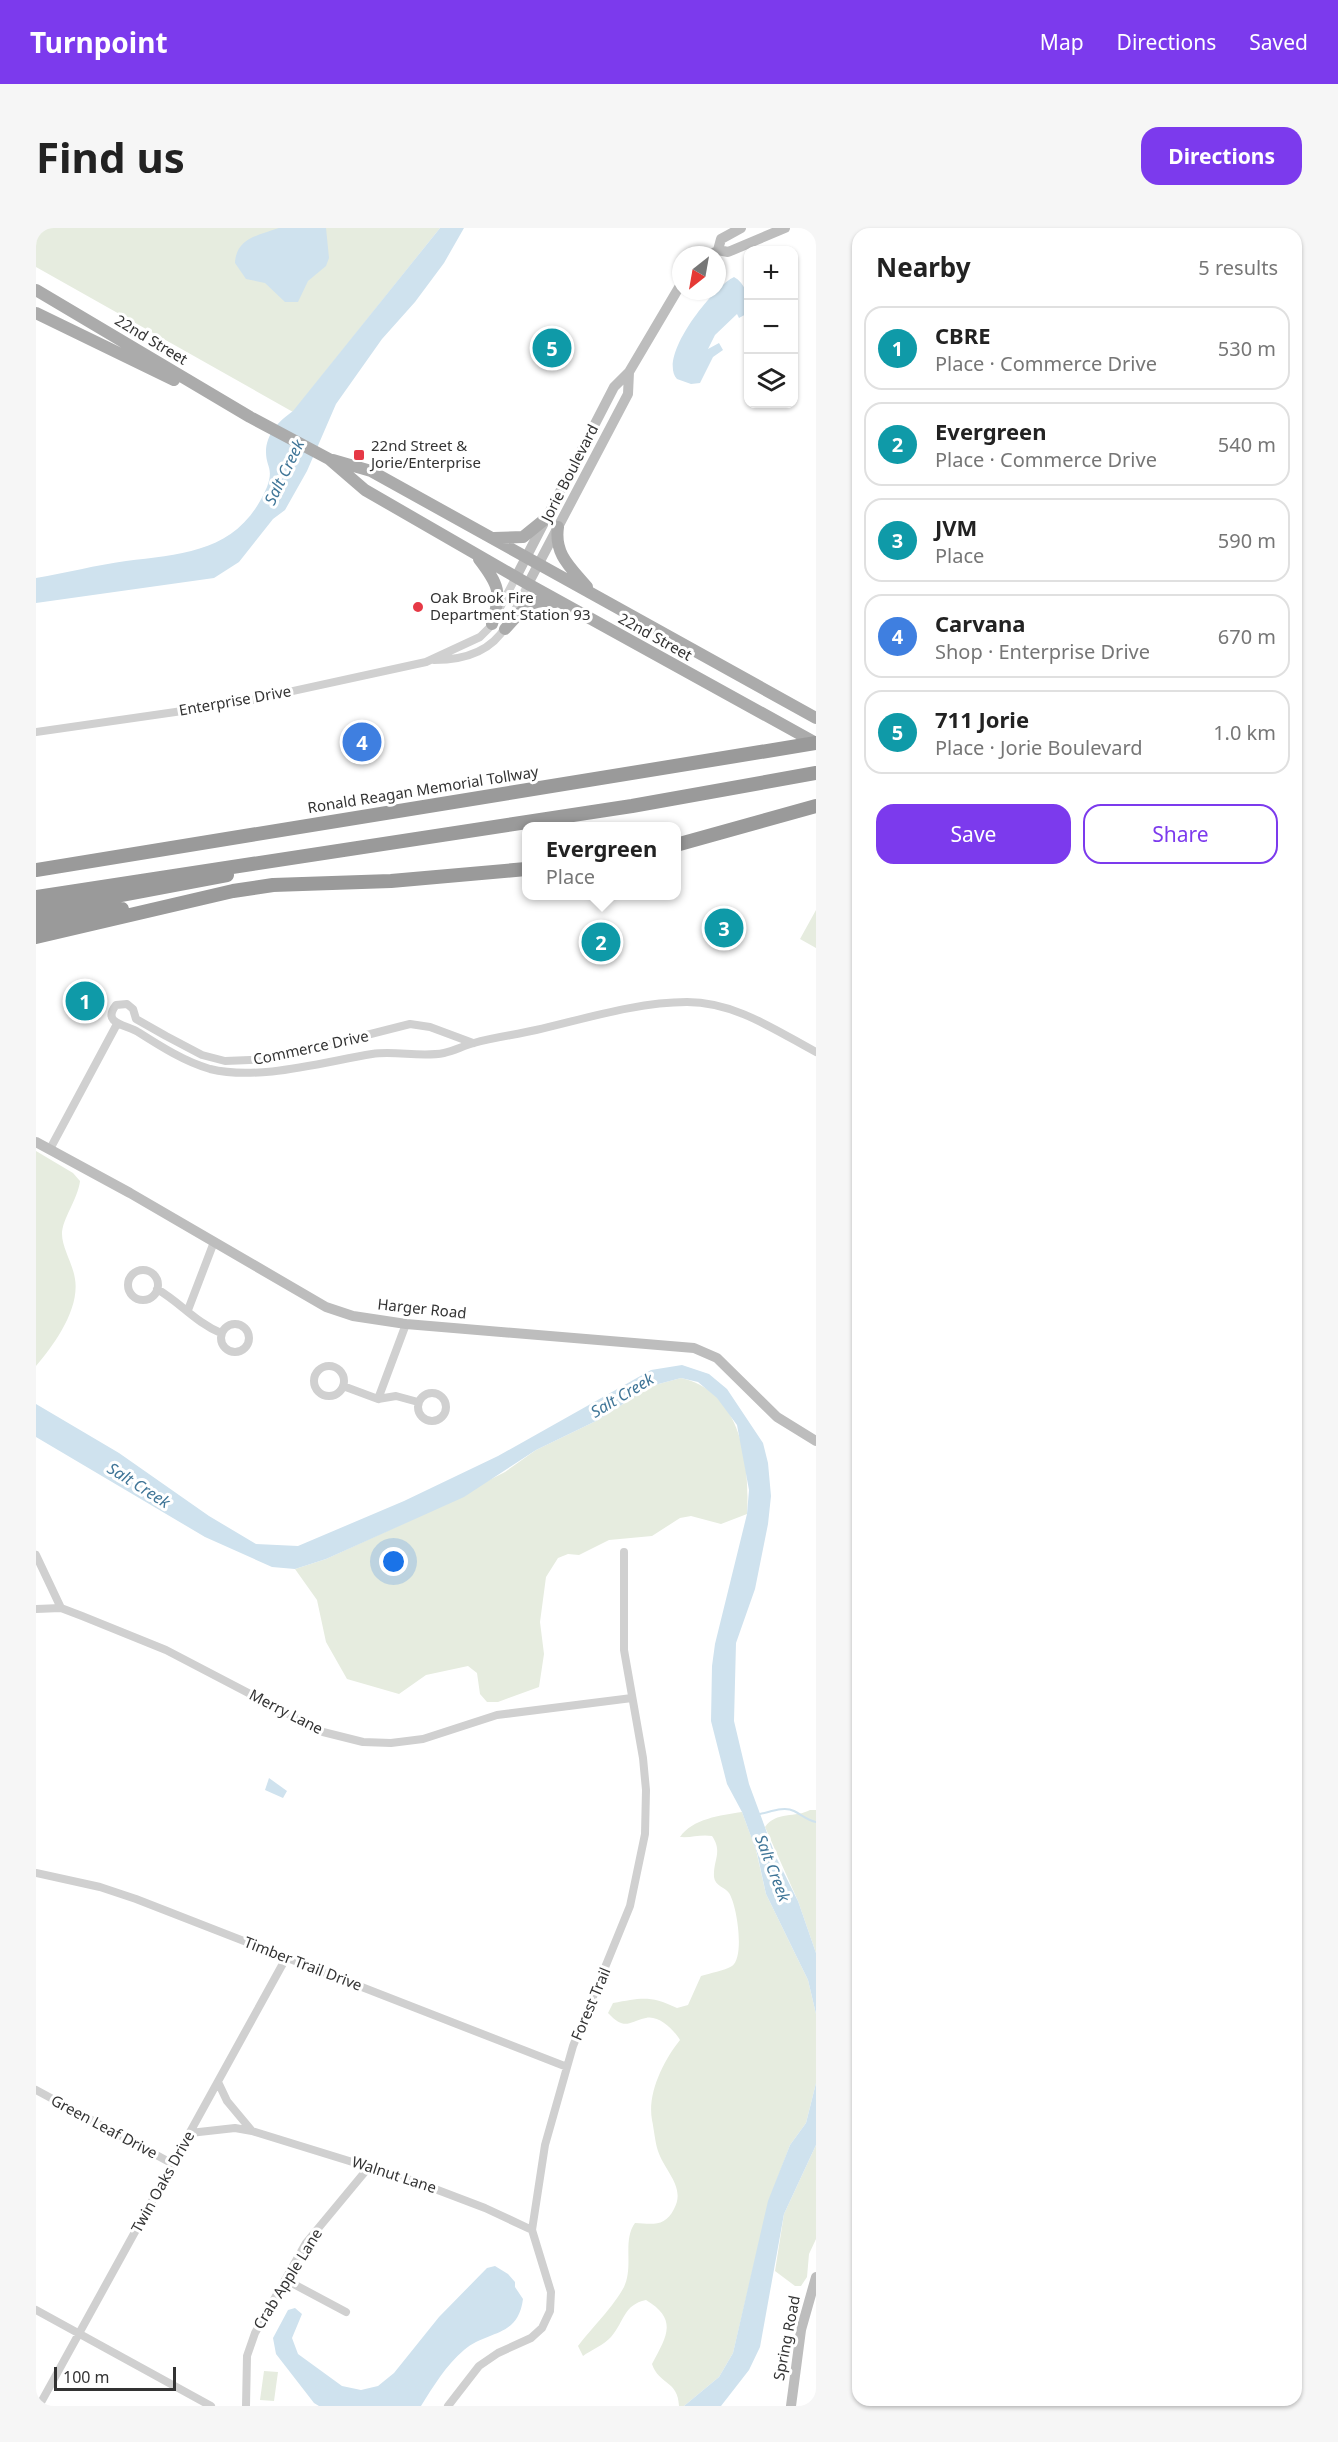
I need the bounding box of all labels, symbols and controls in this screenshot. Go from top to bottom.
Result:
text: Turnpoint [30,23,168,61]
text: Map [1040,28,1084,56]
text: Directions [1117,28,1216,56]
text: Saved [1249,28,1308,56]
button: Directions [1141,127,1302,185]
text: Find us [36,128,185,185]
north arrow [672,246,726,300]
map controls [744,246,798,408]
button: + [744,246,798,300]
text: Nearby [876,249,971,285]
text: 5 results [1198,254,1278,281]
button: − [744,300,798,354]
street label: 22nd Street [111,310,192,369]
text: CBRE [935,320,991,350]
pin: 5 [532,326,572,370]
text: 1 [892,335,903,362]
text: 530 m [1218,335,1276,362]
text: Place · Commerce Drive [935,350,1157,377]
button: layers [744,354,798,408]
text: Evergreen [935,416,1047,446]
street label: Jorie Boulevard [535,420,602,526]
text: 2 [892,431,903,458]
text: 540 m [1218,431,1276,458]
water label: Salt Creek [259,435,310,508]
place label: 22nd Street & Jorie/Enterprise [369,435,481,472]
text: Place · Commerce Drive [935,446,1157,473]
marker: 22nd Street & Jorie/Enterprise [352,448,366,462]
text: JVM [935,512,977,542]
text: 3 [892,527,903,554]
text: 590 m [1218,527,1276,554]
text: Place [935,542,984,569]
place label: Oak Brook Fire Department Station 93 [430,587,591,624]
marker: Oak Brook Fire Department Station 93 [411,600,425,614]
street label: 22nd Street [615,608,696,665]
text: Carvana [935,608,1025,638]
text: 4 [892,623,903,650]
text: 670 m [1218,623,1276,650]
text: Shop · Enterprise Drive [935,638,1150,665]
street label: Enterprise Drive [177,680,293,720]
text: 711 Jorie [935,704,1029,734]
text: 5 [892,719,903,746]
text: 1.0 km [1213,719,1276,746]
pin: 4 [342,720,382,764]
text: Place · Jorie Boulevard [935,734,1143,761]
street label: Ronald Reagan Memorial Tollway [306,761,540,817]
button: Save [876,804,1071,864]
button: Share [1083,804,1278,864]
popup [522,822,681,900]
text: Evergreen [546,833,657,863]
text: Place [546,863,595,890]
pin: 3 [704,906,744,950]
pin: 2 [582,920,620,964]
pin: 1 [65,978,104,1024]
street label: Commerce Drive [251,1025,370,1069]
street label: Harger Road [377,1293,468,1323]
water label: Salt Creek [586,1367,659,1422]
water label: Salt Creek [103,1457,175,1513]
your location [379,1547,408,1576]
street label: Merry Lane [246,1684,327,1738]
water label: Salt Creek [750,1831,796,1906]
street label: Timber Trail Drive [242,1931,365,1995]
street label: Forest Trail [566,1964,614,2043]
street label: Green Leaf Drive [48,2090,161,2163]
street label: Twin Oaks Drive [126,2127,198,2236]
street label: Walnut Lane [349,2151,439,2197]
street label: Crab Apple Lane [248,2224,326,2333]
street label: Spring Road [768,2294,804,2382]
scale bar [54,2364,176,2392]
text: 100 m [63,2366,110,2388]

